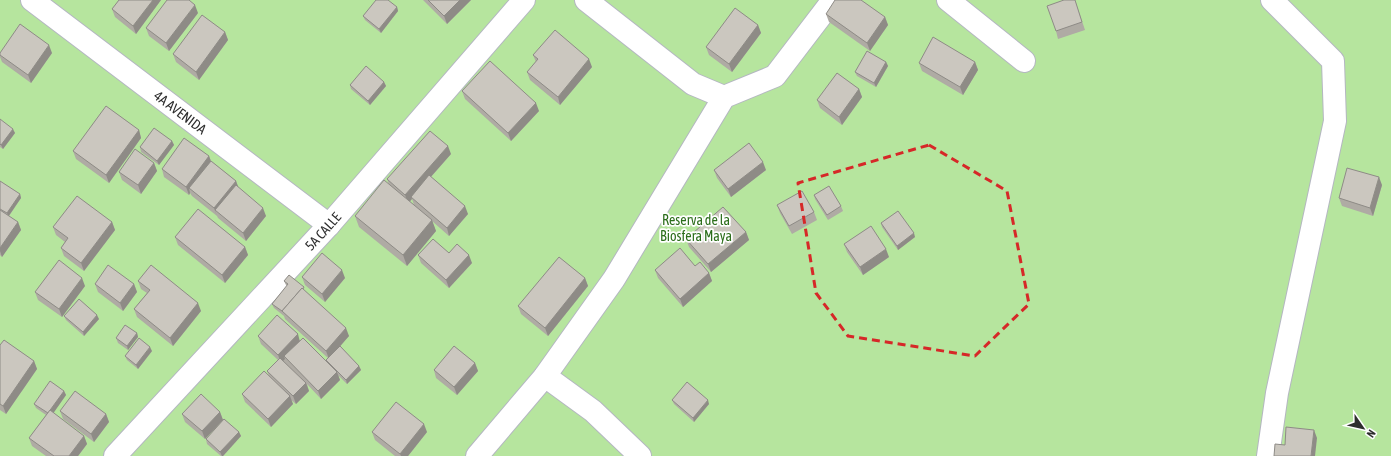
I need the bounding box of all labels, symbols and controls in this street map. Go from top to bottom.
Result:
street label: 4A AVENIDA [151,87,210,137]
street label: 5A CALLE [302,209,344,254]
park label: Reserva de la Biosfera Maya [660,212,732,244]
north arrow [1343,408,1383,448]
text: N [1364,428,1378,440]

